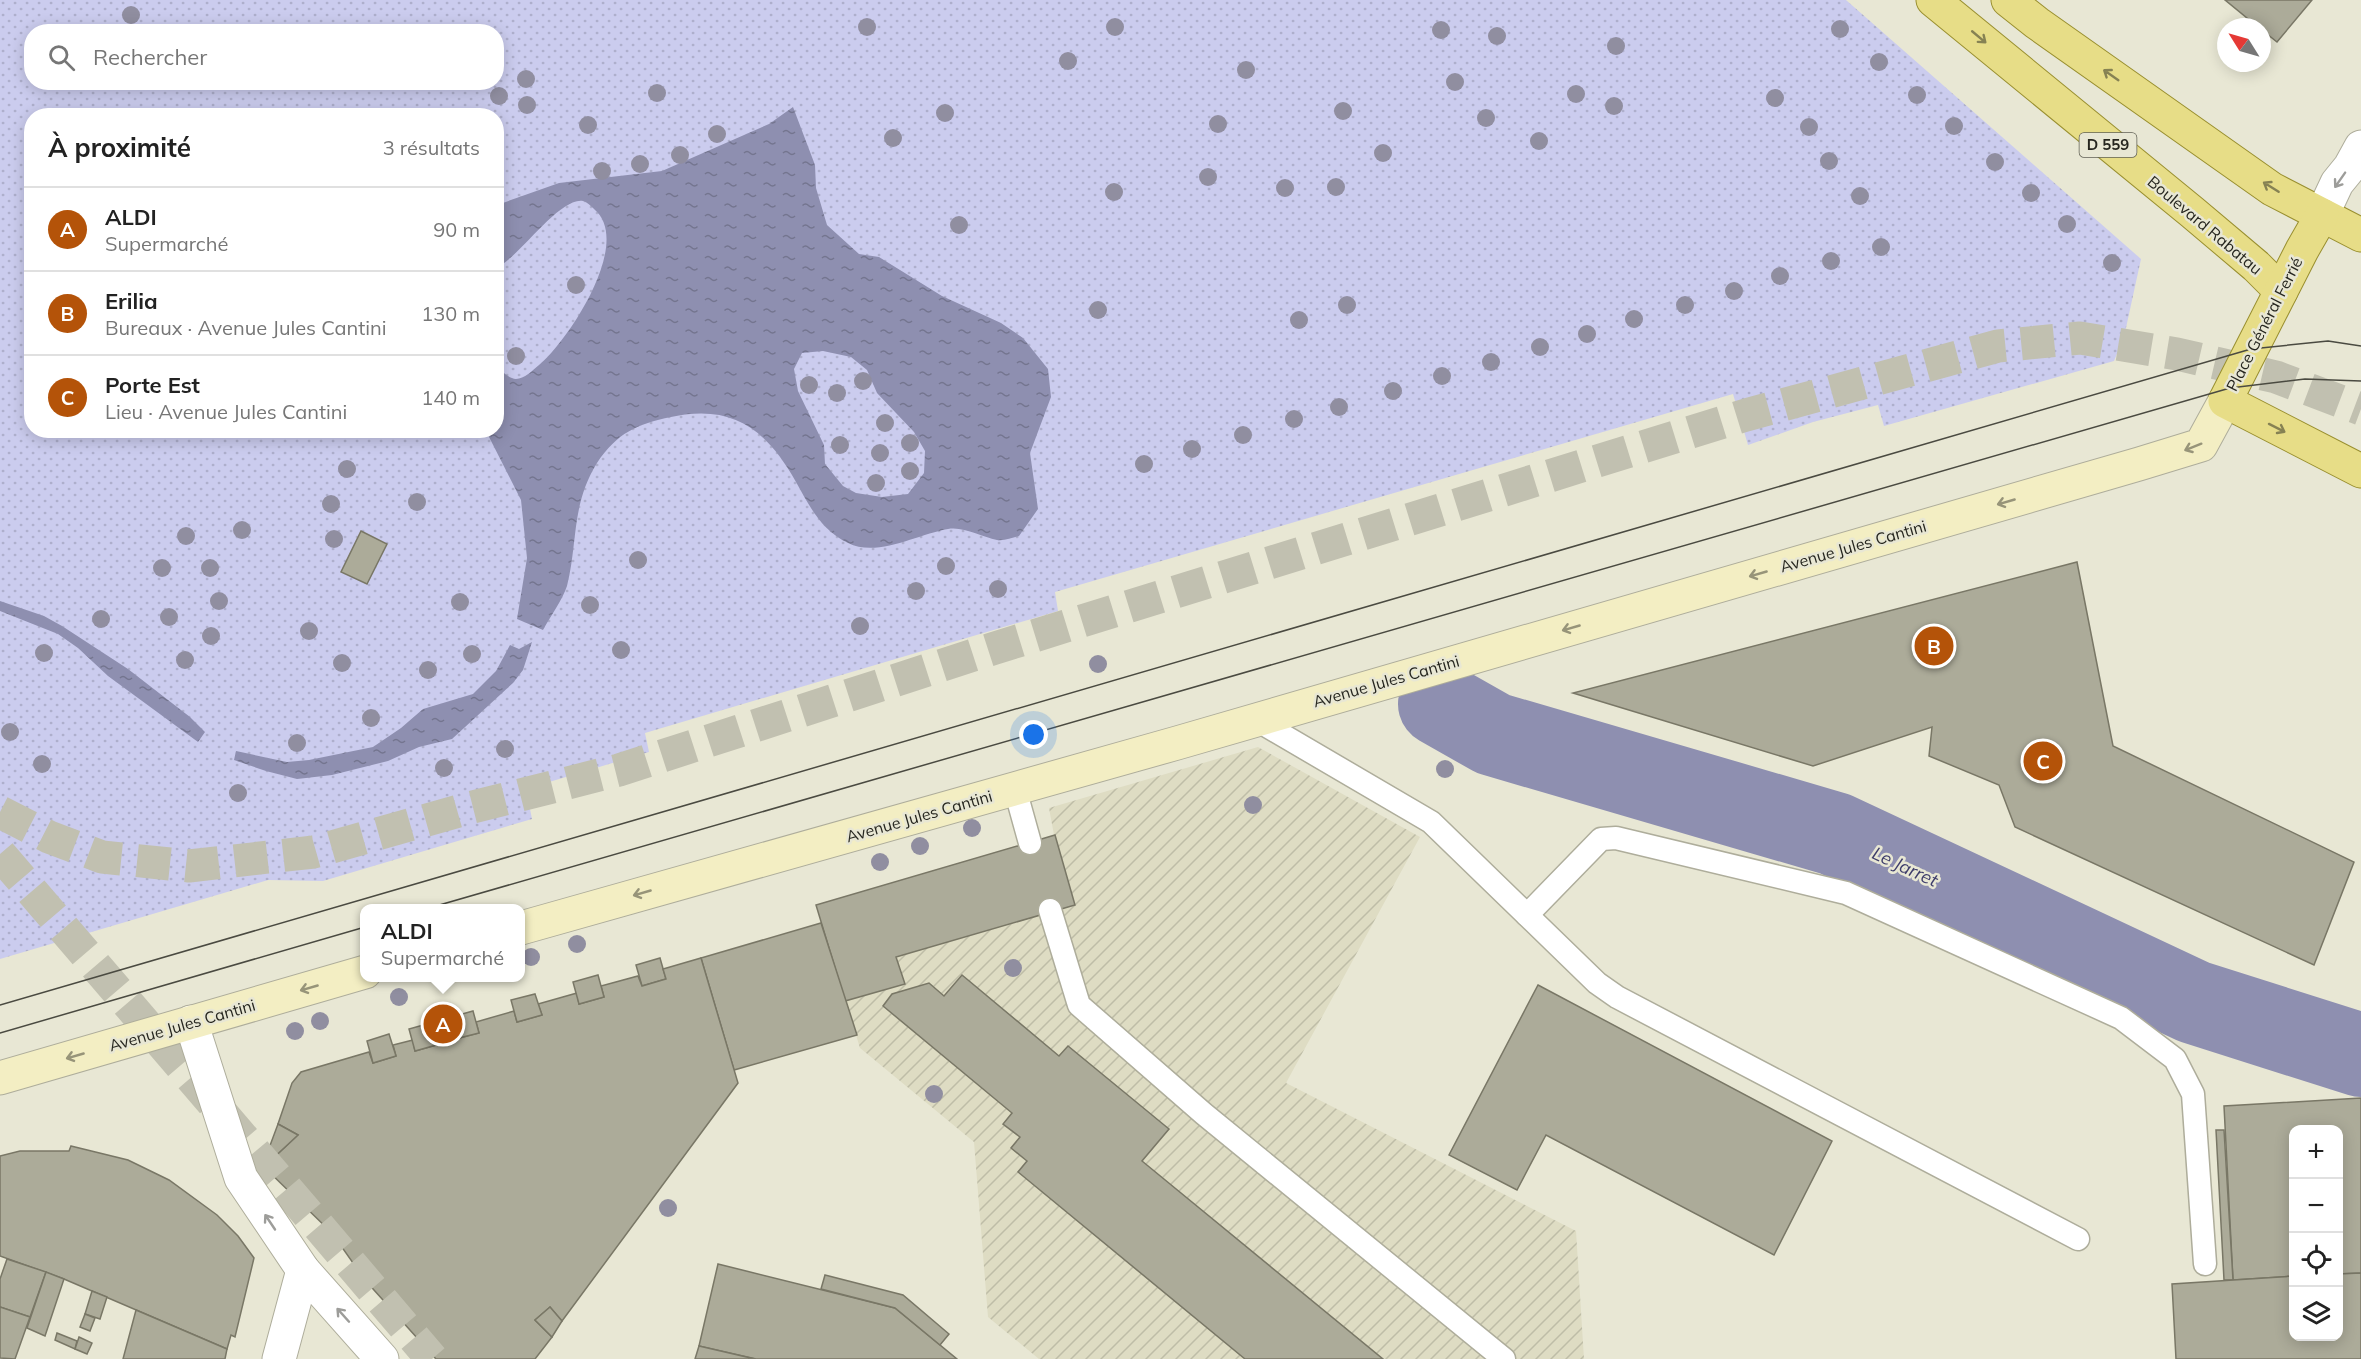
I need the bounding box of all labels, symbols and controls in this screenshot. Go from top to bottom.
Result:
north arrow [2217,18,2271,72]
search box [24,24,504,90]
one-way arrow [1970,31,1986,44]
icon: search [45,41,78,74]
text: Rechercher [93,43,207,71]
one-way arrow [2103,69,2119,82]
text: À proximité [48,131,191,164]
road number: D 559 [2080,133,2136,157]
text: 3 résultats [383,135,480,160]
street label: Boulevard Rabatau [2144,171,2266,279]
one-way arrow [2334,171,2346,188]
one-way arrow [2263,181,2280,193]
text: ALDI [105,203,157,231]
text: A [60,217,75,242]
text: 90 m [433,217,480,242]
text: Supermarché [105,231,228,256]
street label: Place Général Ferrié [2222,254,2306,394]
text: Erilia [105,287,158,315]
text: B [61,301,74,326]
text: 130 m [421,301,480,326]
text: Bureaux · Avenue Jules Cantini [105,315,387,340]
text: Porte Est [105,371,200,399]
text: C [61,385,74,410]
text: 140 m [421,385,480,410]
text: Lieu · Avenue Jules Cantini [105,399,347,424]
one-way arrow [2268,423,2286,434]
one-way arrow [2184,442,2202,453]
one-way arrow [1997,497,2016,508]
street label: Avenue Jules Cantini [1778,516,1928,576]
one-way arrow [1749,568,1768,580]
one-way arrow [1562,623,1581,634]
pin: B [1914,624,1954,668]
street label: Avenue Jules Cantini [1311,651,1461,711]
your location [1019,720,1048,749]
pin: C [2024,738,2062,783]
street label: Avenue Jules Cantini [844,786,994,846]
water label: Le Jarret [1869,841,1942,892]
one-way arrow [633,888,652,899]
popup [360,904,525,982]
text: ALDI [381,917,433,945]
text: Supermarché [381,945,504,970]
one-way arrow [300,983,319,994]
street label: Avenue Jules Cantini [107,995,257,1055]
pin: A [424,1002,462,1046]
one-way arrow [66,1051,85,1062]
map controls [2289,1125,2343,1341]
button: + [2289,1125,2343,1179]
button: − [2289,1179,2343,1233]
one-way arrow [264,1214,276,1230]
button: locate [2289,1233,2343,1287]
button: layers [2289,1287,2343,1341]
one-way arrow [336,1308,350,1323]

